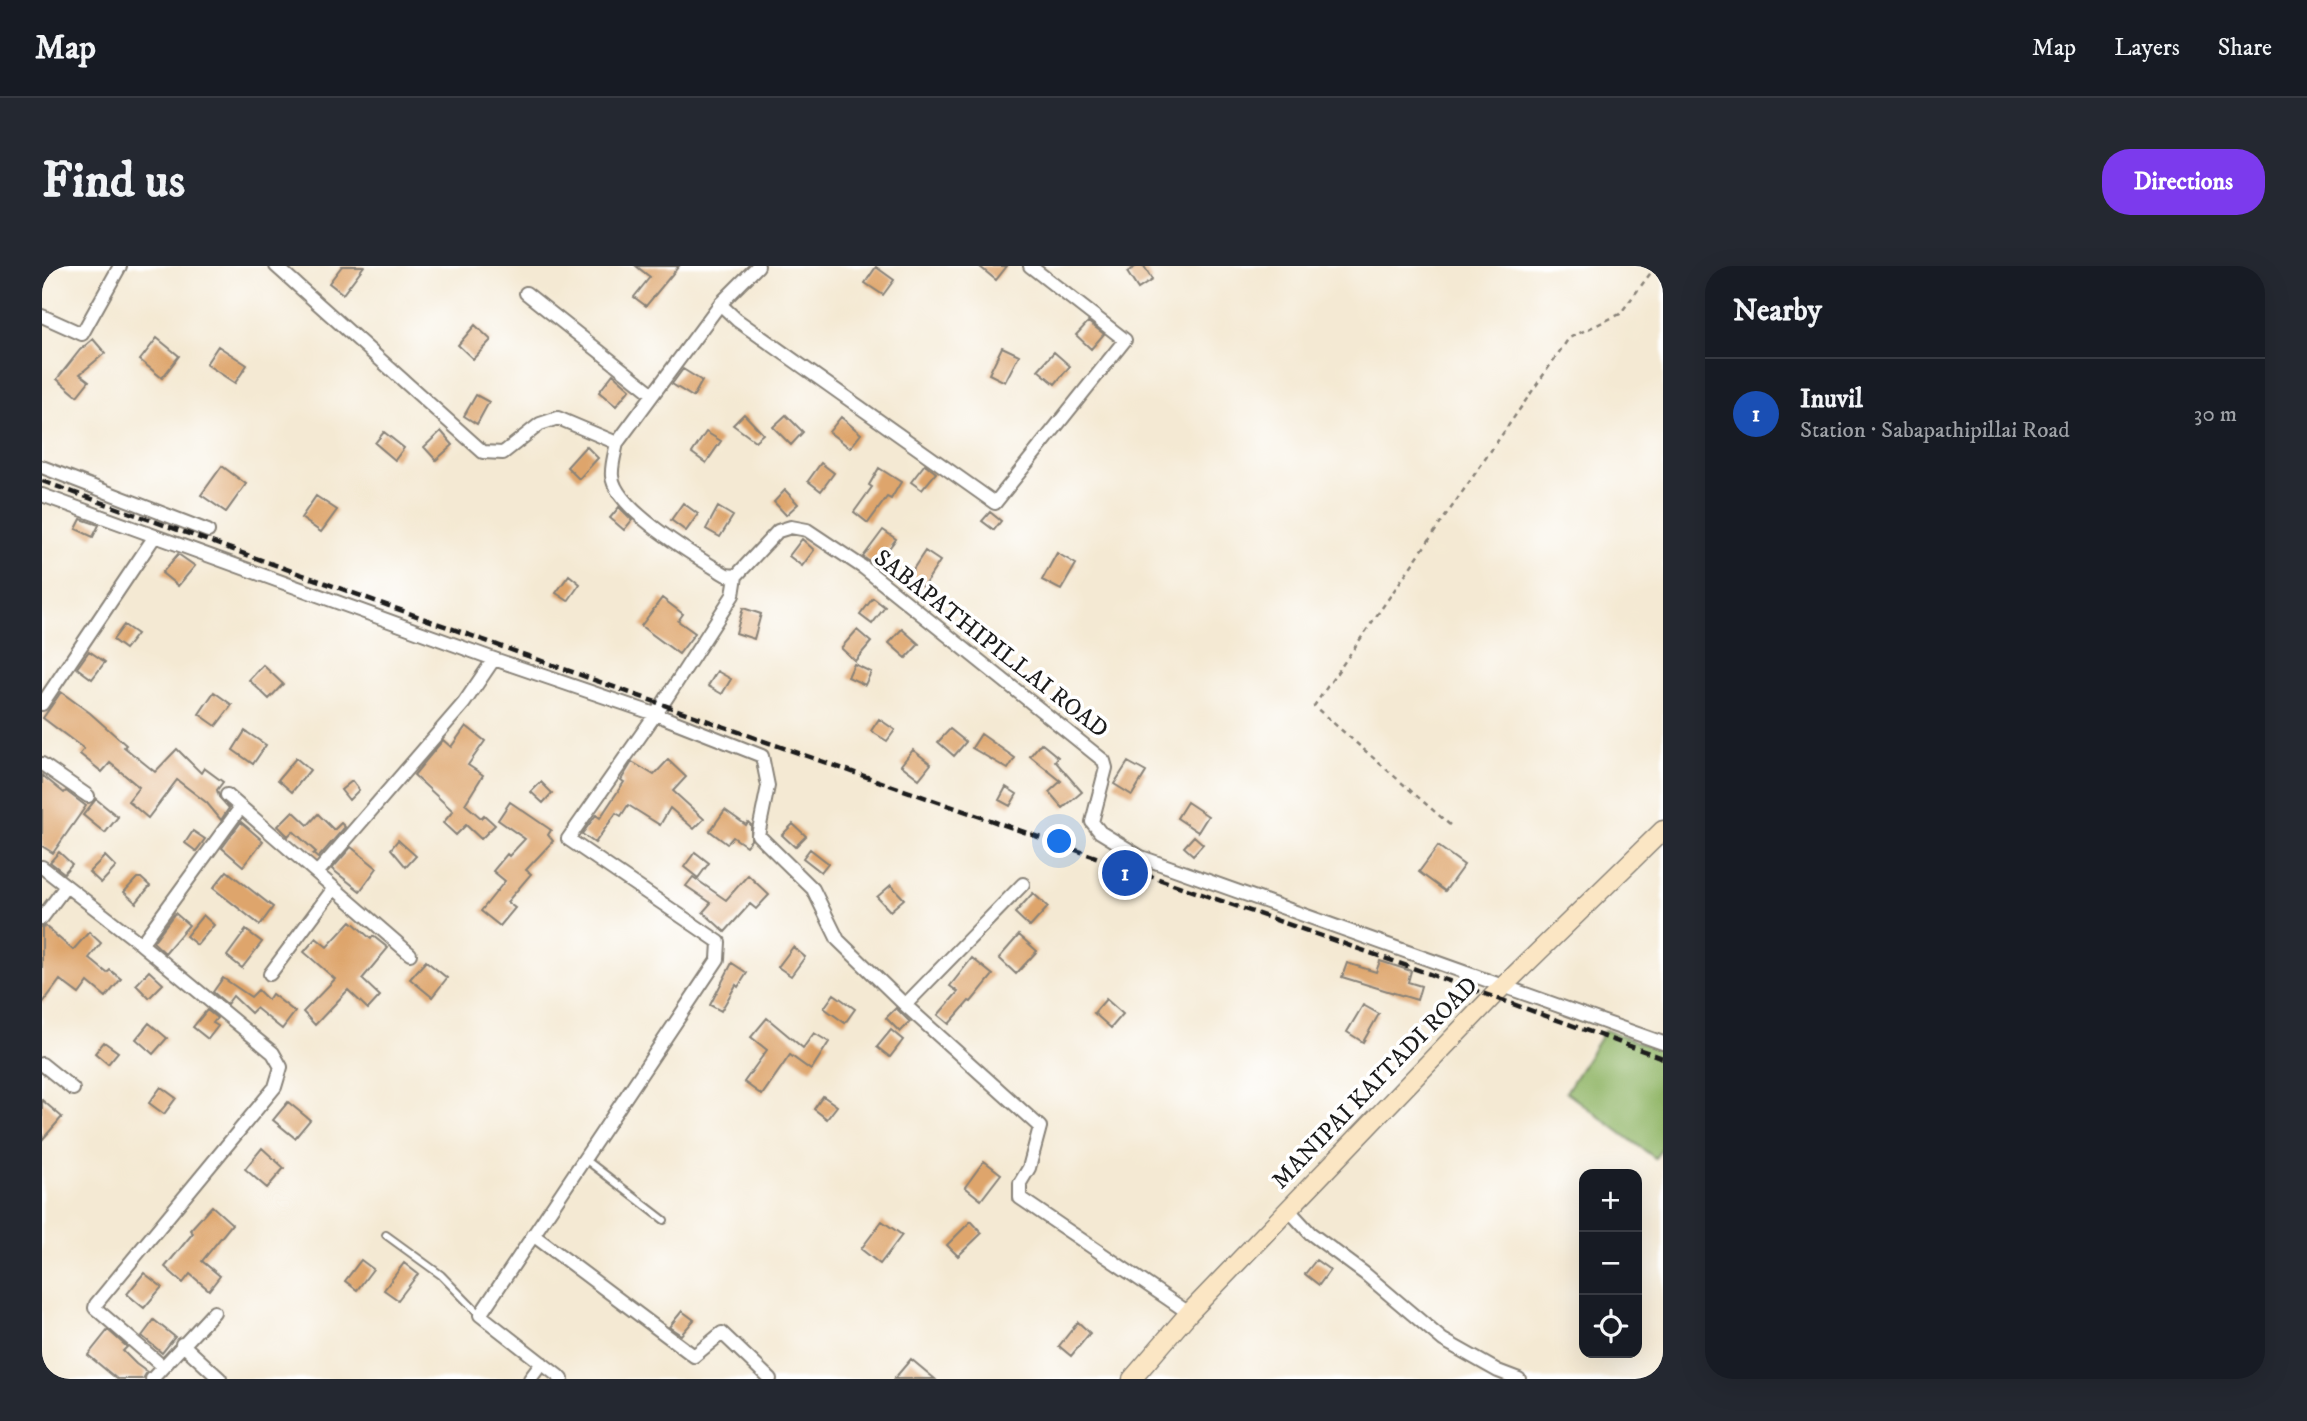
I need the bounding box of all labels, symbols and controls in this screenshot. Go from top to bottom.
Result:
text: Map [35,28,96,69]
text: Map [2032,33,2076,63]
text: Layers [2114,33,2180,63]
text: Share [2218,33,2272,63]
button: Directions [2102,149,2265,215]
text: Find us [42,151,185,213]
text: Nearby [1733,293,1822,330]
text: Inuvil [1800,383,1863,416]
text: 1 [1752,400,1760,429]
text: 30 m [2194,400,2237,429]
text: Station · Sabapathipillai Road [1800,416,2070,445]
street label: SABAPATHIPILLAI ROAD [868,543,1114,745]
your location [1042,824,1076,858]
pin: 1 [1102,847,1148,899]
street label: MANIPAI KAITADI ROAD [1266,971,1484,1195]
map controls [1579,1169,1642,1358]
button: + [1579,1169,1642,1232]
button: − [1579,1232,1642,1295]
button: locate [1579,1295,1642,1358]

